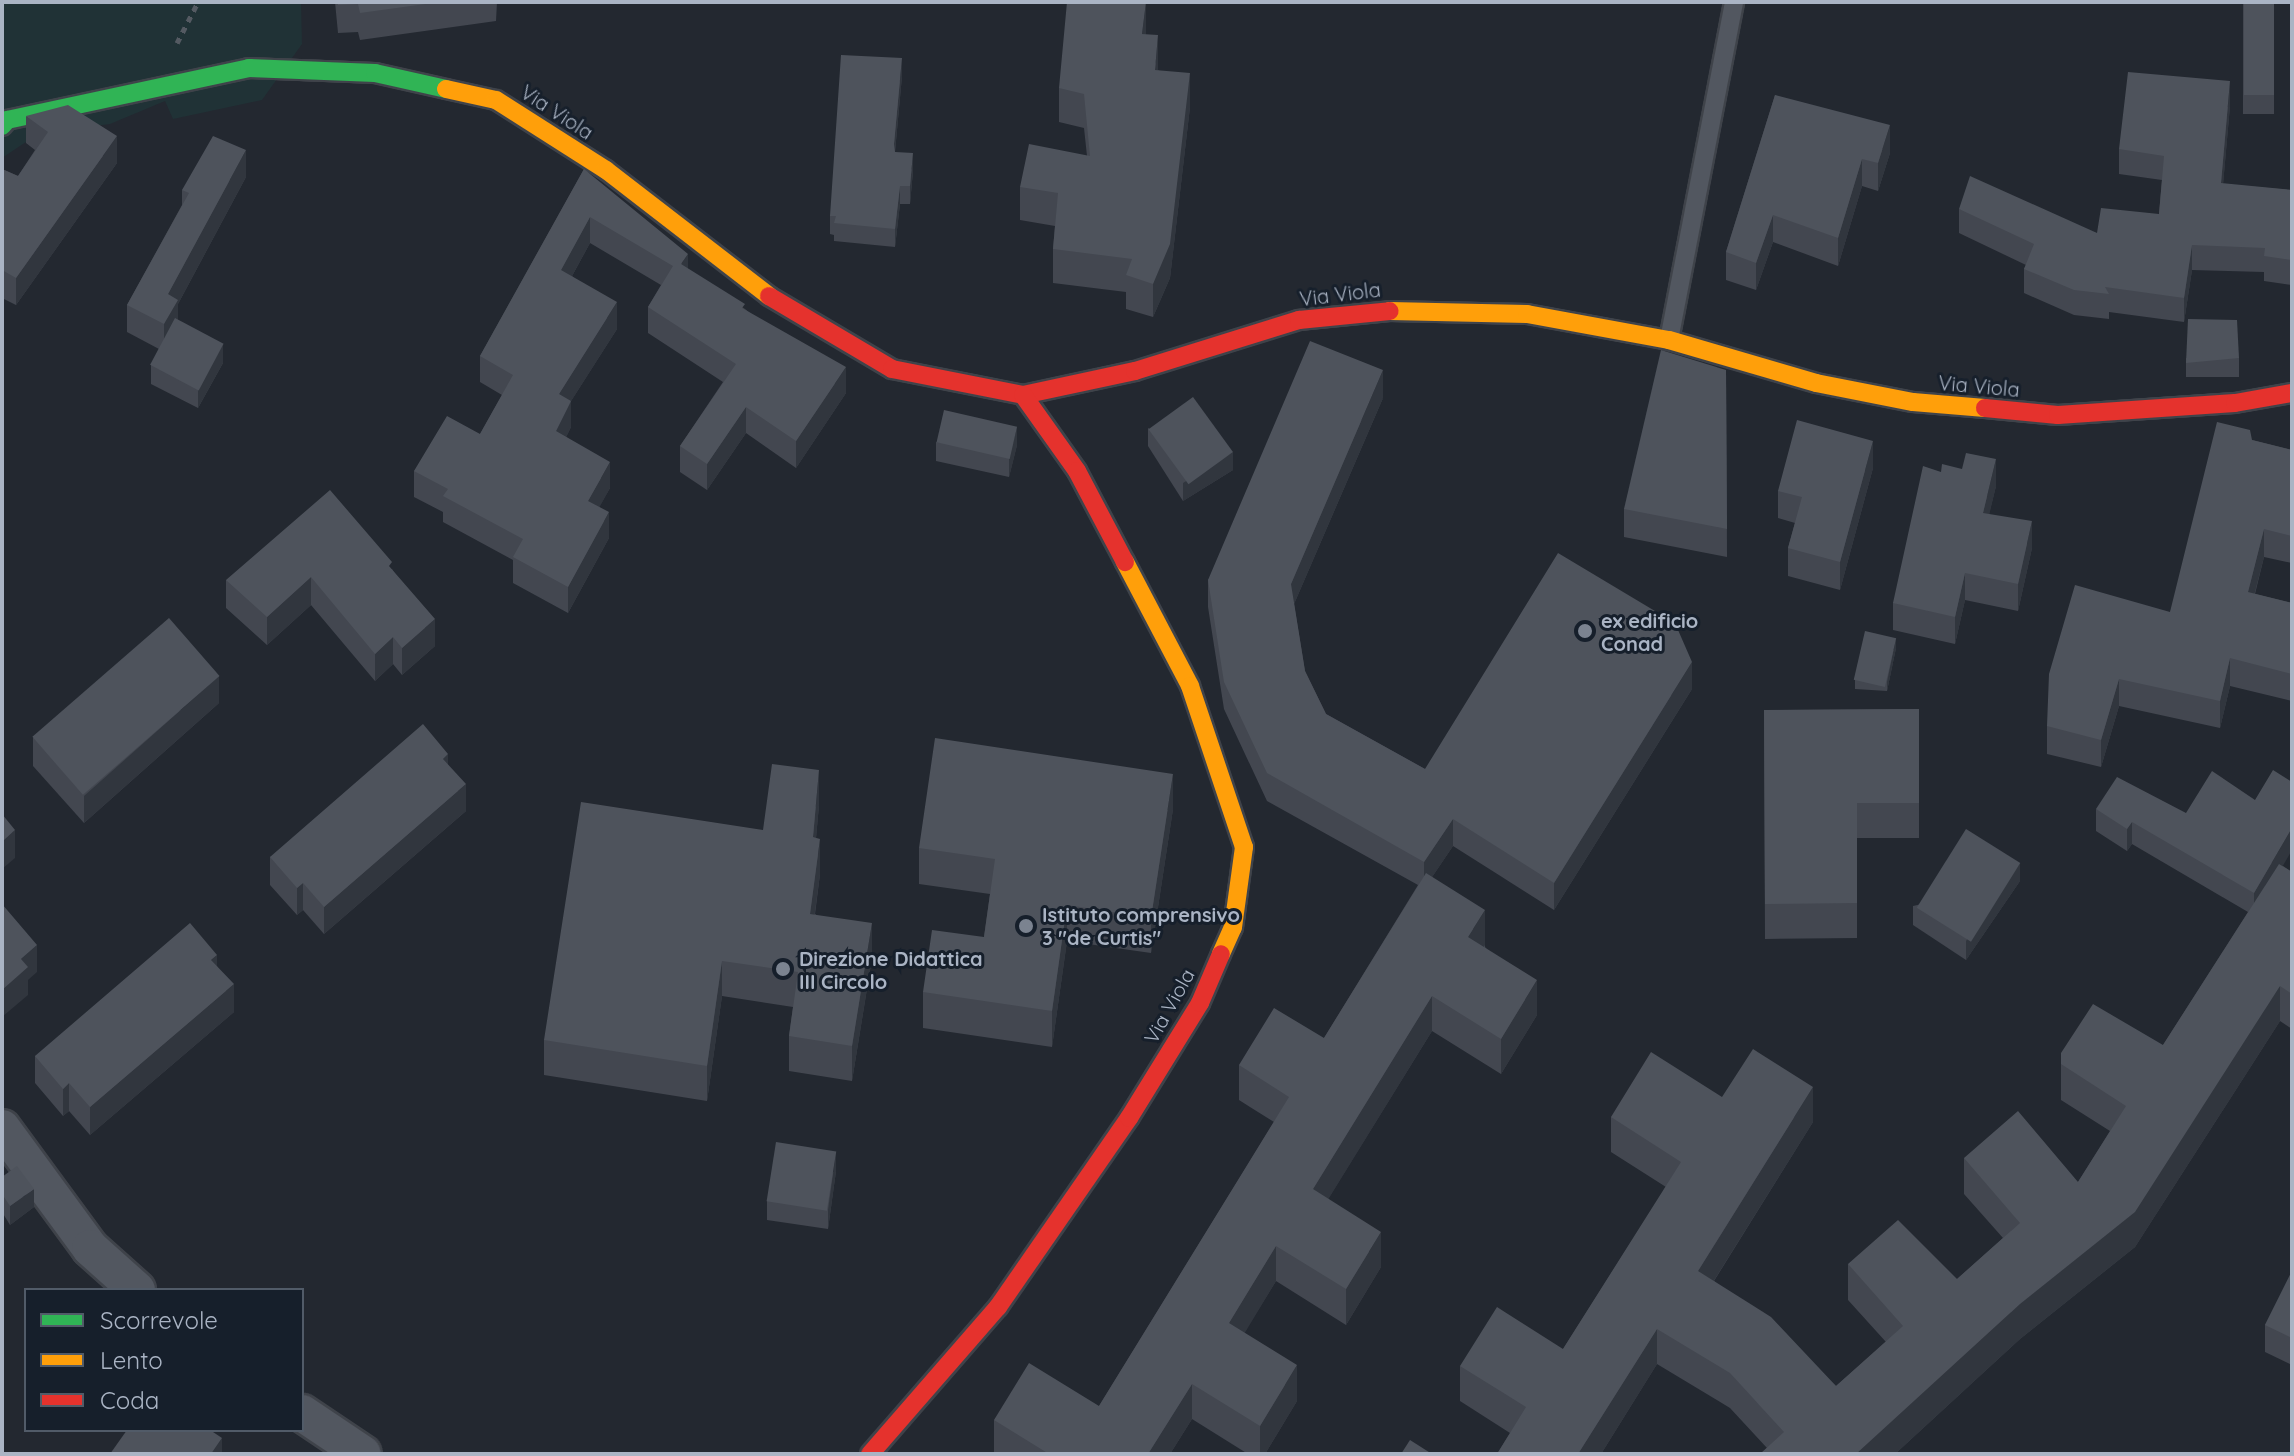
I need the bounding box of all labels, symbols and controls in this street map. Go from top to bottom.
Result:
street label: Via Viola [516,80,598,144]
street label: Via Viola [1298,277,1382,311]
street label: Via Viola [1937,370,2021,402]
place label: ex edificio Conad [1601,608,1698,655]
marker: ex edificio Conad [1576,622,1594,640]
place label: Istituto comprensivo 3 "de Curtis" [1042,902,1240,949]
marker: Istituto comprensivo 3 "de Curtis" [1017,917,1035,935]
place label: Direzione Didattica III Circolo [799,946,982,993]
marker: Direzione Didattica III Circolo [774,960,792,978]
street label: Via Viola [1139,965,1199,1047]
legend [24,1288,304,1432]
text: Scorrevole [100,1305,218,1335]
text: Lento [100,1345,163,1375]
text: Coda [100,1385,159,1415]

